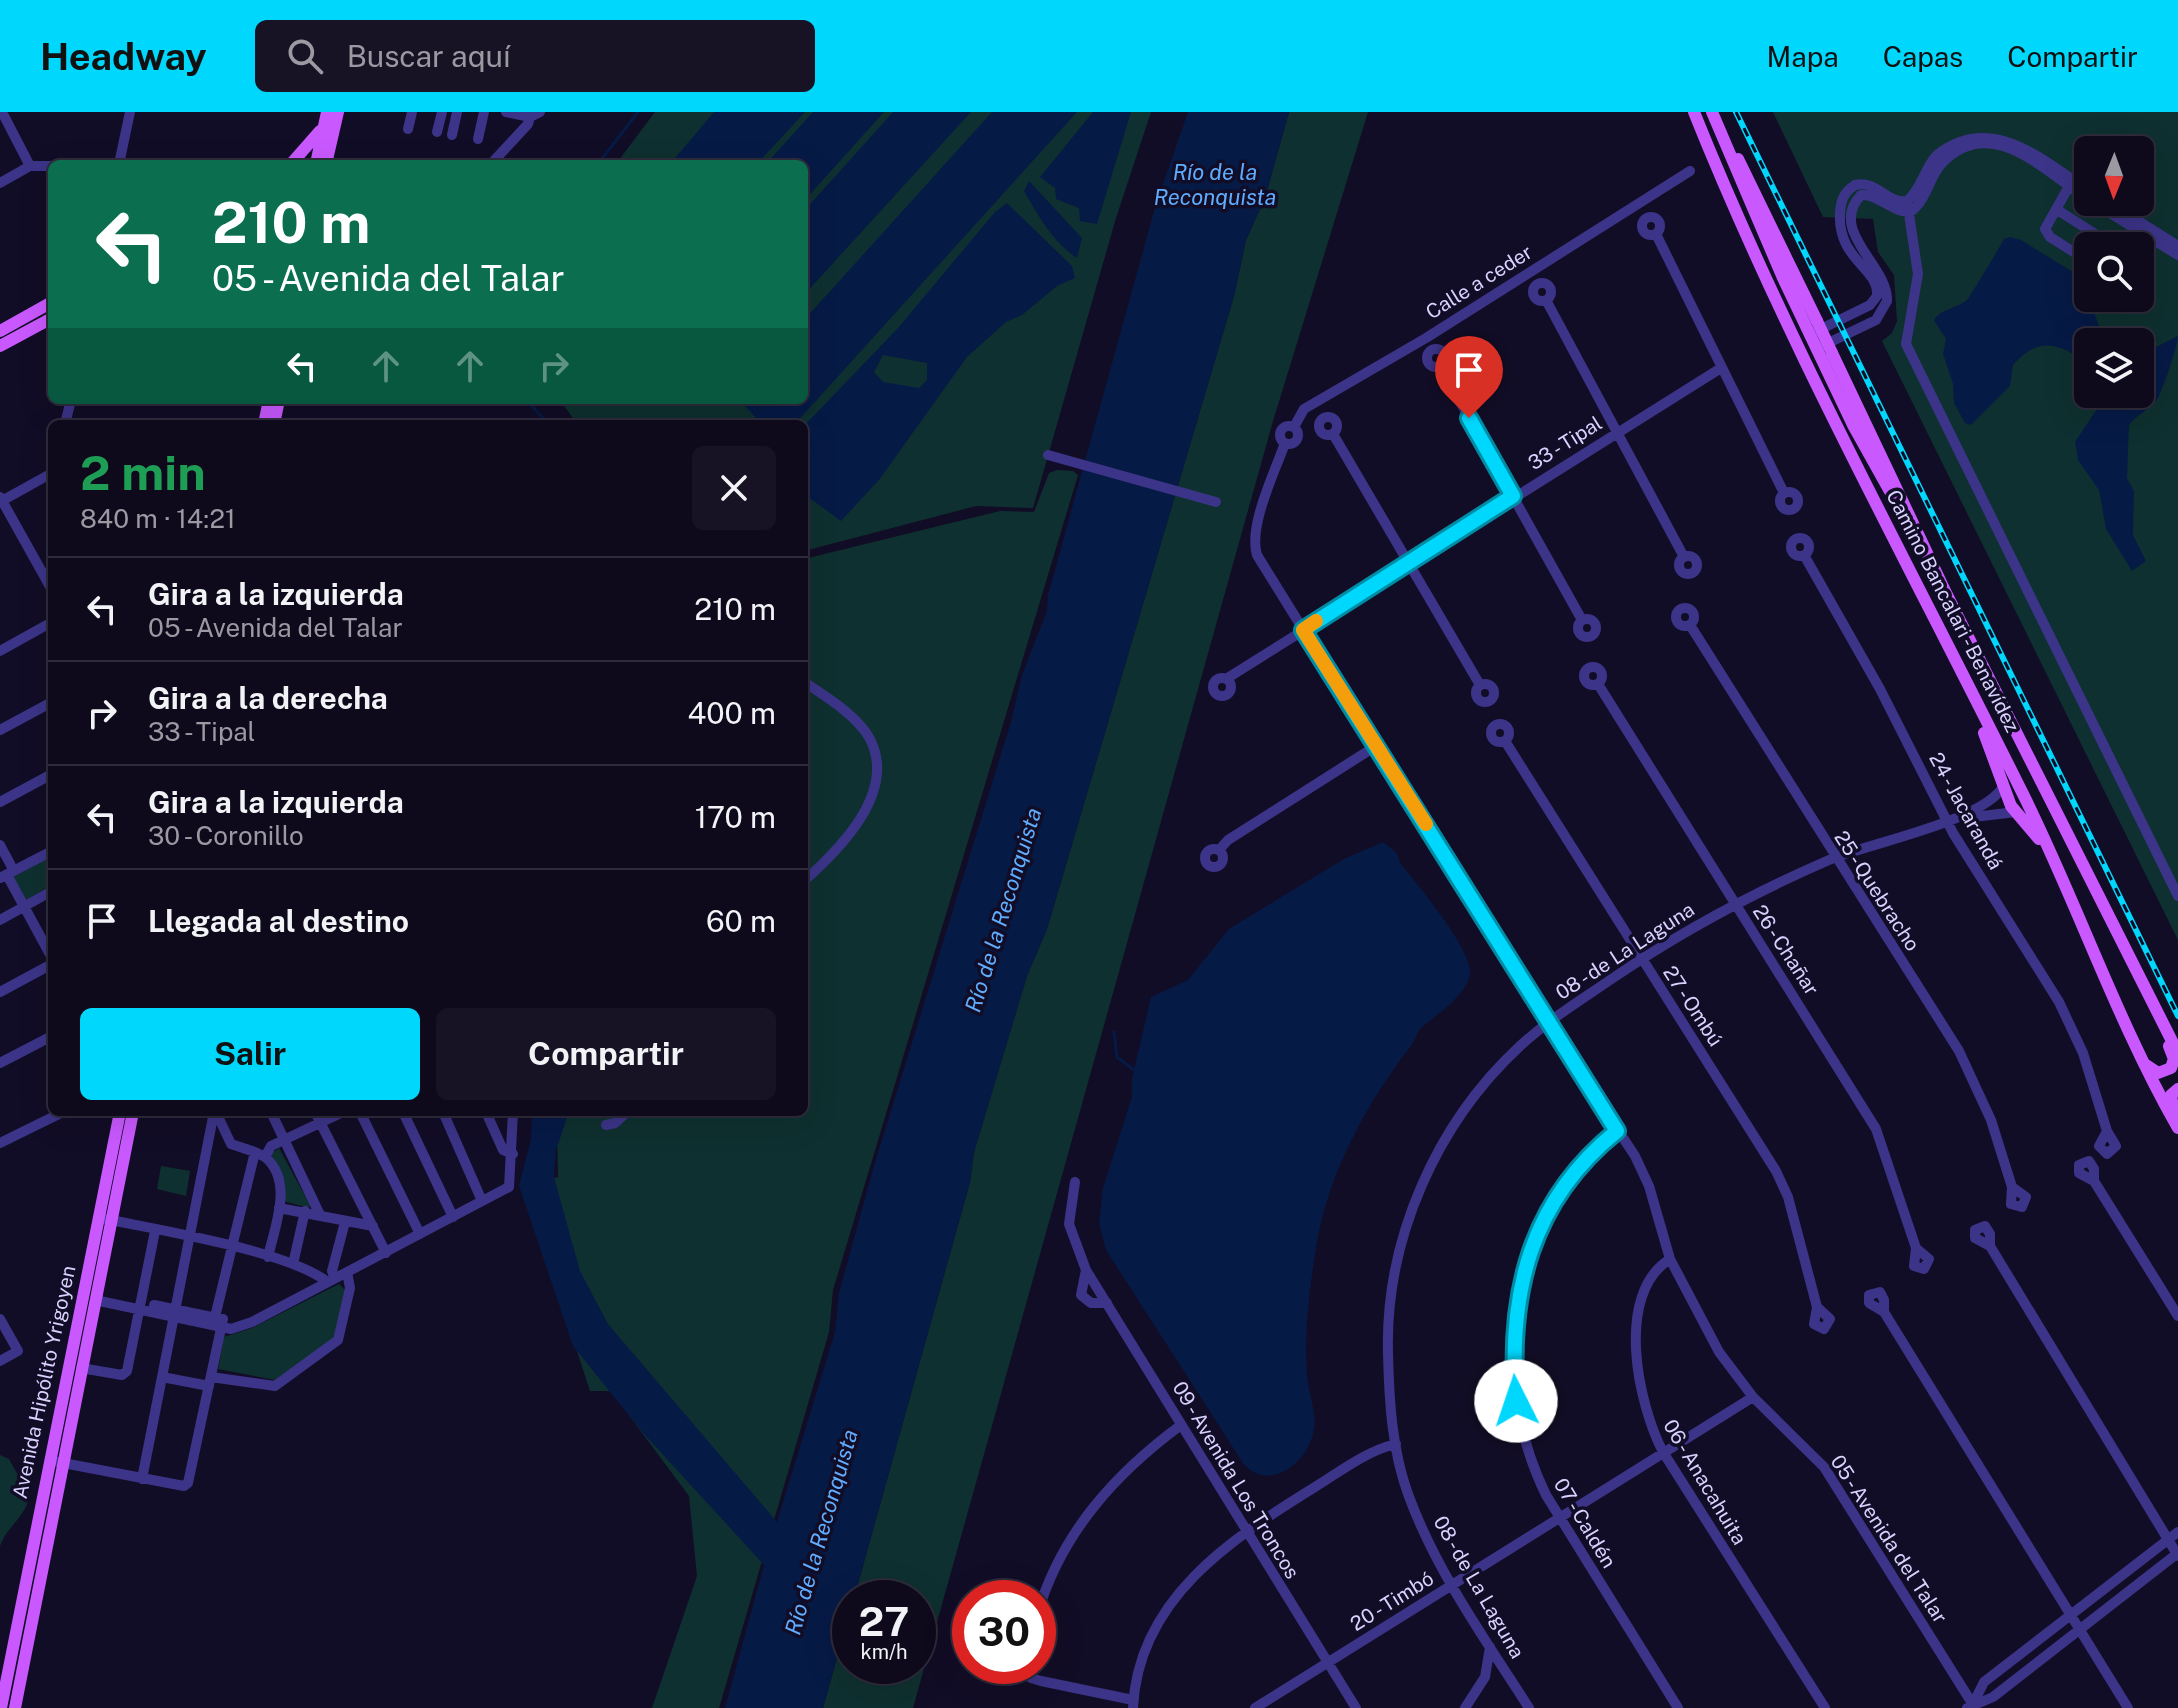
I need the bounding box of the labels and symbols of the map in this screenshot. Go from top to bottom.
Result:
north arrow [2074,136,2154,216]
water label: Río de la Reconquista [1154,159,1276,210]
street label: Calle a ceder [1421,240,1537,324]
pin [1435,336,1503,418]
street label: 33 - Tipal [1524,411,1606,475]
street label: Camino Bancalari - Benavídez [1881,486,2025,736]
street label: 24 - Jacarandá [1924,748,2008,874]
water label: Río de la Reconquista [960,805,1046,1015]
street label: 25 - Quebracho [1829,826,1925,956]
street label: 08 - de La Laguna [1551,897,1699,1005]
street label: 26 - Chañar [1748,900,1824,1000]
street label: 27 - Ombú [1658,961,1728,1051]
street label: Avenida Hipólito Yrigoyen [8,1263,80,1501]
position arrow [1474,1359,1558,1443]
street label: 09 - Avenida Los Troncos [1167,1377,1305,1583]
street label: 06 - Anacahuita [1658,1415,1752,1549]
water label: Río de la Reconquista [779,1426,863,1638]
street label: 05 - Avenida del Talar [1826,1450,1952,1628]
street label: 07 - Caldén [1549,1474,1621,1572]
street label: 08 - de La Laguna [1428,1512,1530,1662]
street label: 20 - Timbó [1346,1566,1438,1636]
speed limit sign: 30 [952,1580,1056,1684]

